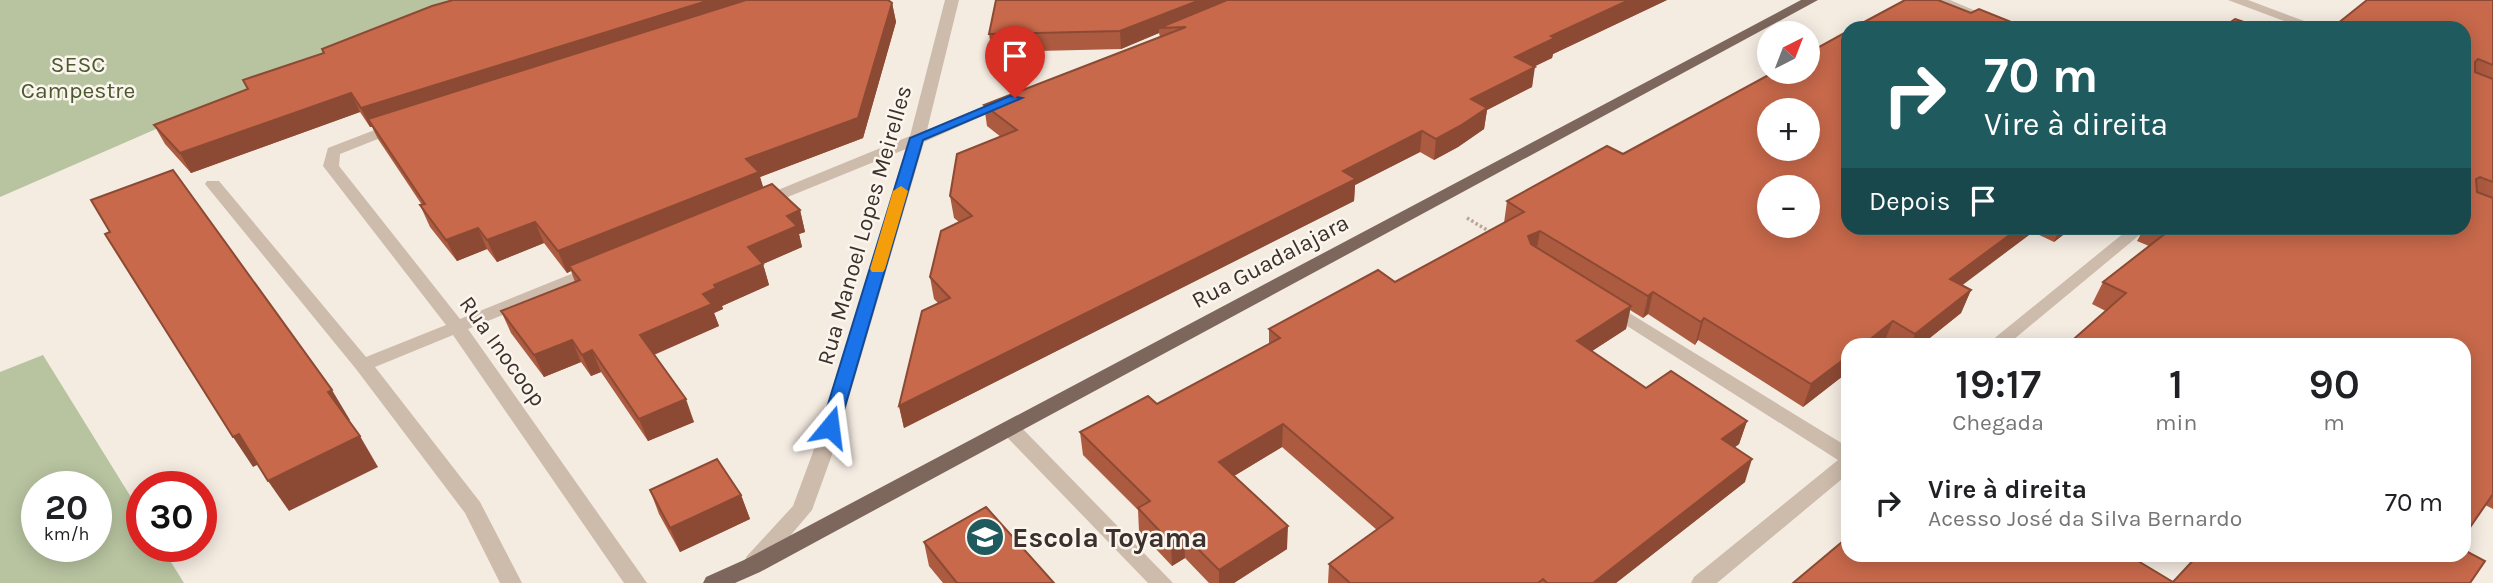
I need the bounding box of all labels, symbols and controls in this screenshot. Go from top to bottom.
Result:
north arrow [1757,21,1820,84]
map controls [1757,21,1820,238]
pin [985,26,1045,98]
icon: arrive [996,37,1034,75]
text: 70 m [1984,47,2098,104]
icon: right [1869,49,1960,140]
park label: SESC Campestre [21,51,135,104]
street label: Rua Manoel Lopes Meirelles [812,82,917,368]
button: + [1757,98,1820,161]
text: Vire à direita [1984,106,2168,143]
button: − [1757,175,1820,238]
icon: arrive [1964,182,2002,220]
text: Depois [1869,186,1950,217]
street label: Rua Guadalajara [1187,209,1353,314]
street label: Rua Inocoop [454,291,552,412]
text: 19:17 [1955,359,2041,409]
text: 1 [2169,359,2183,409]
text: 90 [2308,359,2360,409]
position arrow [793,390,867,464]
text: Chegada [1952,409,2044,436]
text: min [2155,409,2197,436]
text: m [2323,409,2345,436]
speed limit sign: 30 [126,471,217,562]
text: Vire à direita [1928,474,2087,505]
icon: right [1869,484,1907,522]
text: 20 [45,487,88,528]
text: 70 m [2385,487,2443,518]
text: Acesso José da Silva Bernardo [1928,505,2242,532]
school or university icon: Escola Toyama [964,516,1006,558]
place label: Escola Toyama [1012,521,1207,554]
text: km/h [44,523,89,545]

